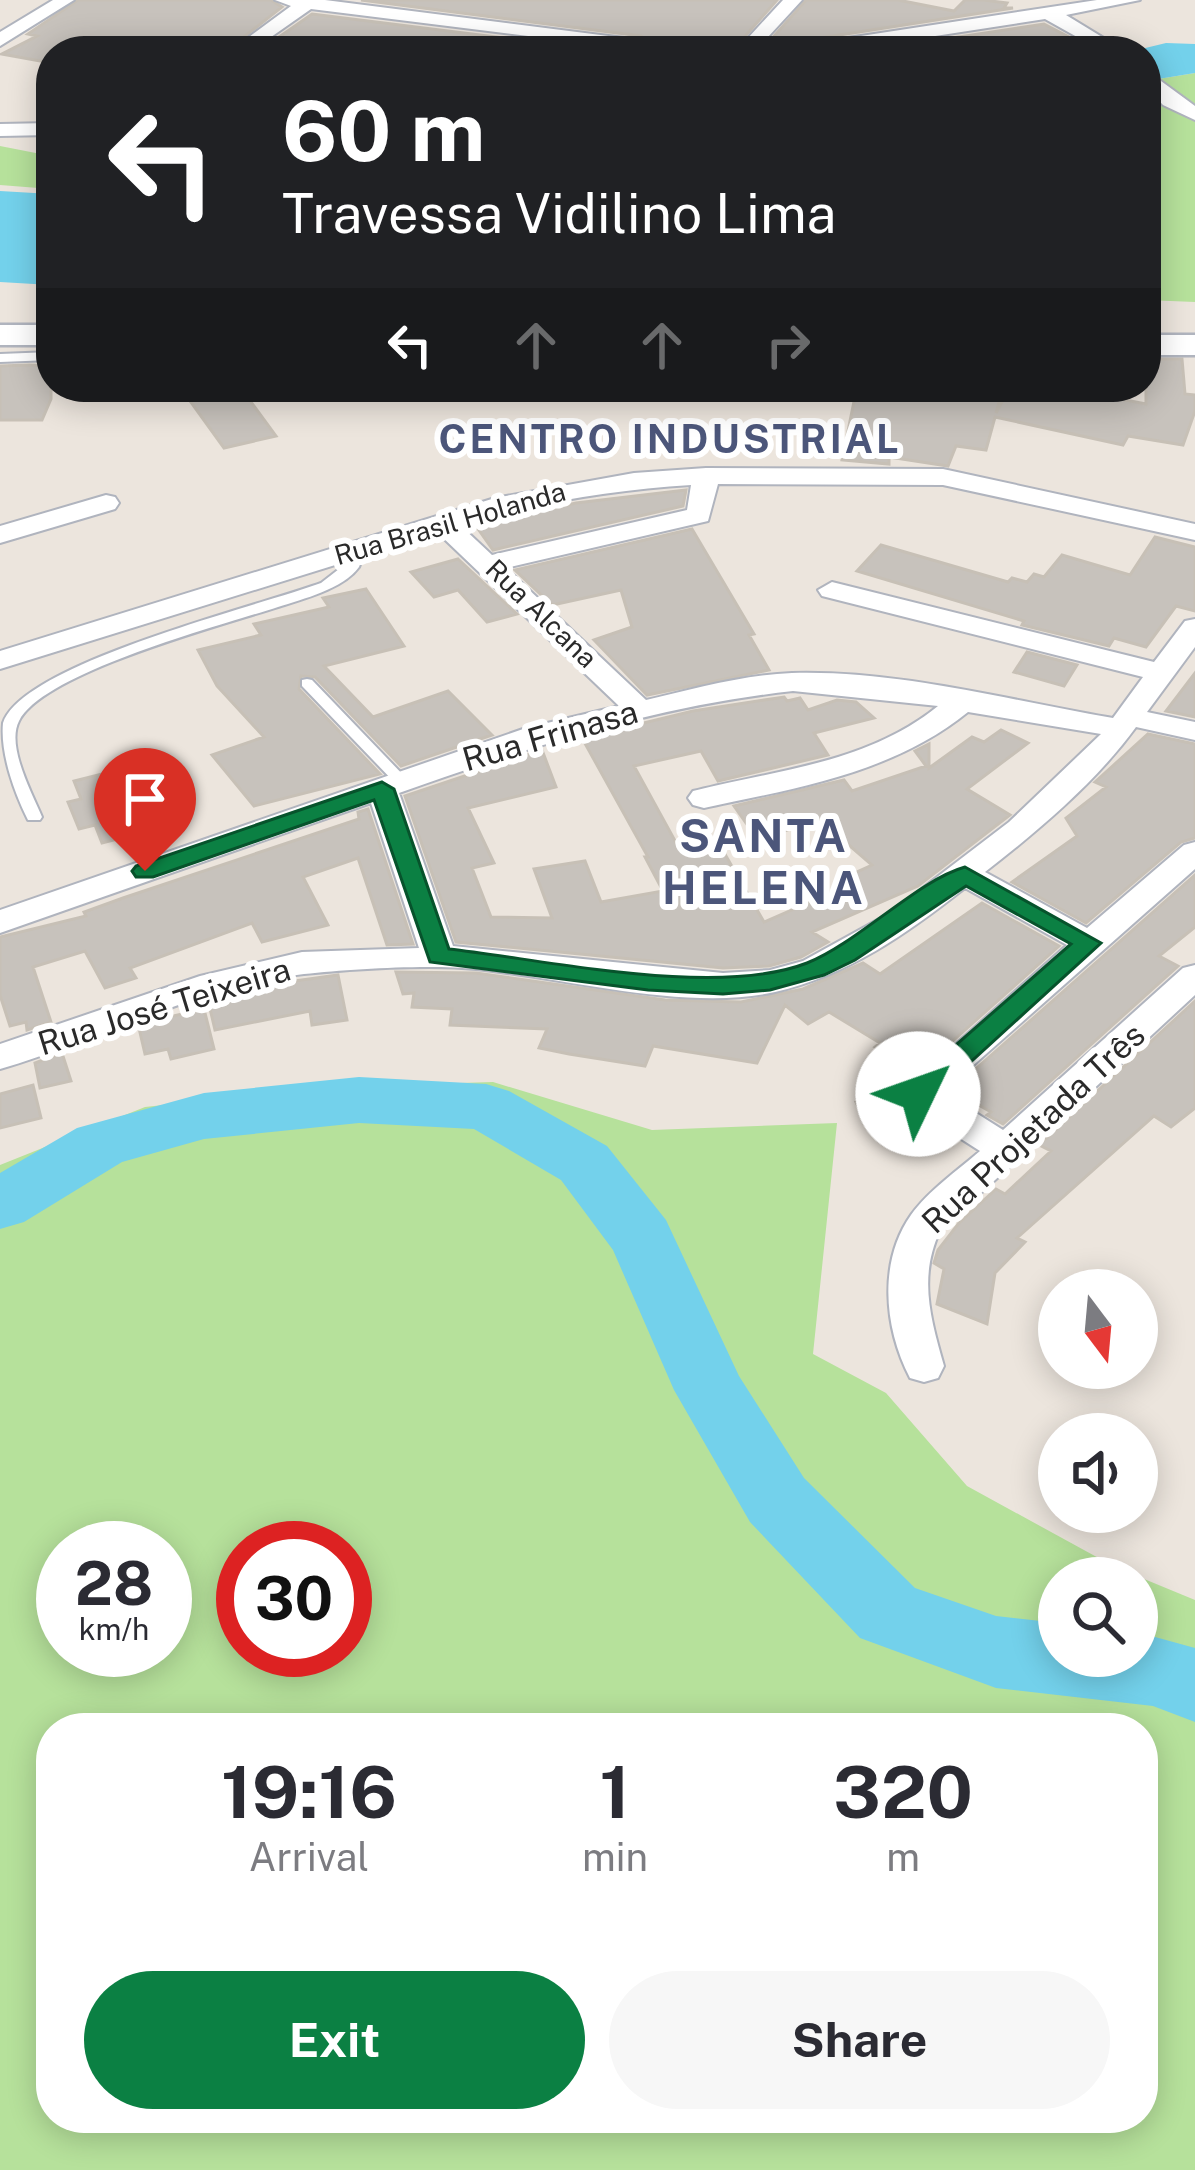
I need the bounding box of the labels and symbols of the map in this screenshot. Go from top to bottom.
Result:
district label: CENTRO INDUSTRIAL [438,416,902,462]
street label: Rua Brasil Holanda [331,475,569,571]
street label: Rua Alcana [480,553,604,674]
street label: Rua Frinasa [458,692,642,778]
pin [94,748,196,871]
district label: SANTA HELENA [662,809,866,914]
street label: Rua José Teixeira [33,950,295,1062]
street label: Rua Projetada Três [914,1015,1152,1241]
position arrow [855,1031,981,1157]
north arrow [1038,1269,1158,1389]
speed limit sign: 30 [216,1521,372,1677]

